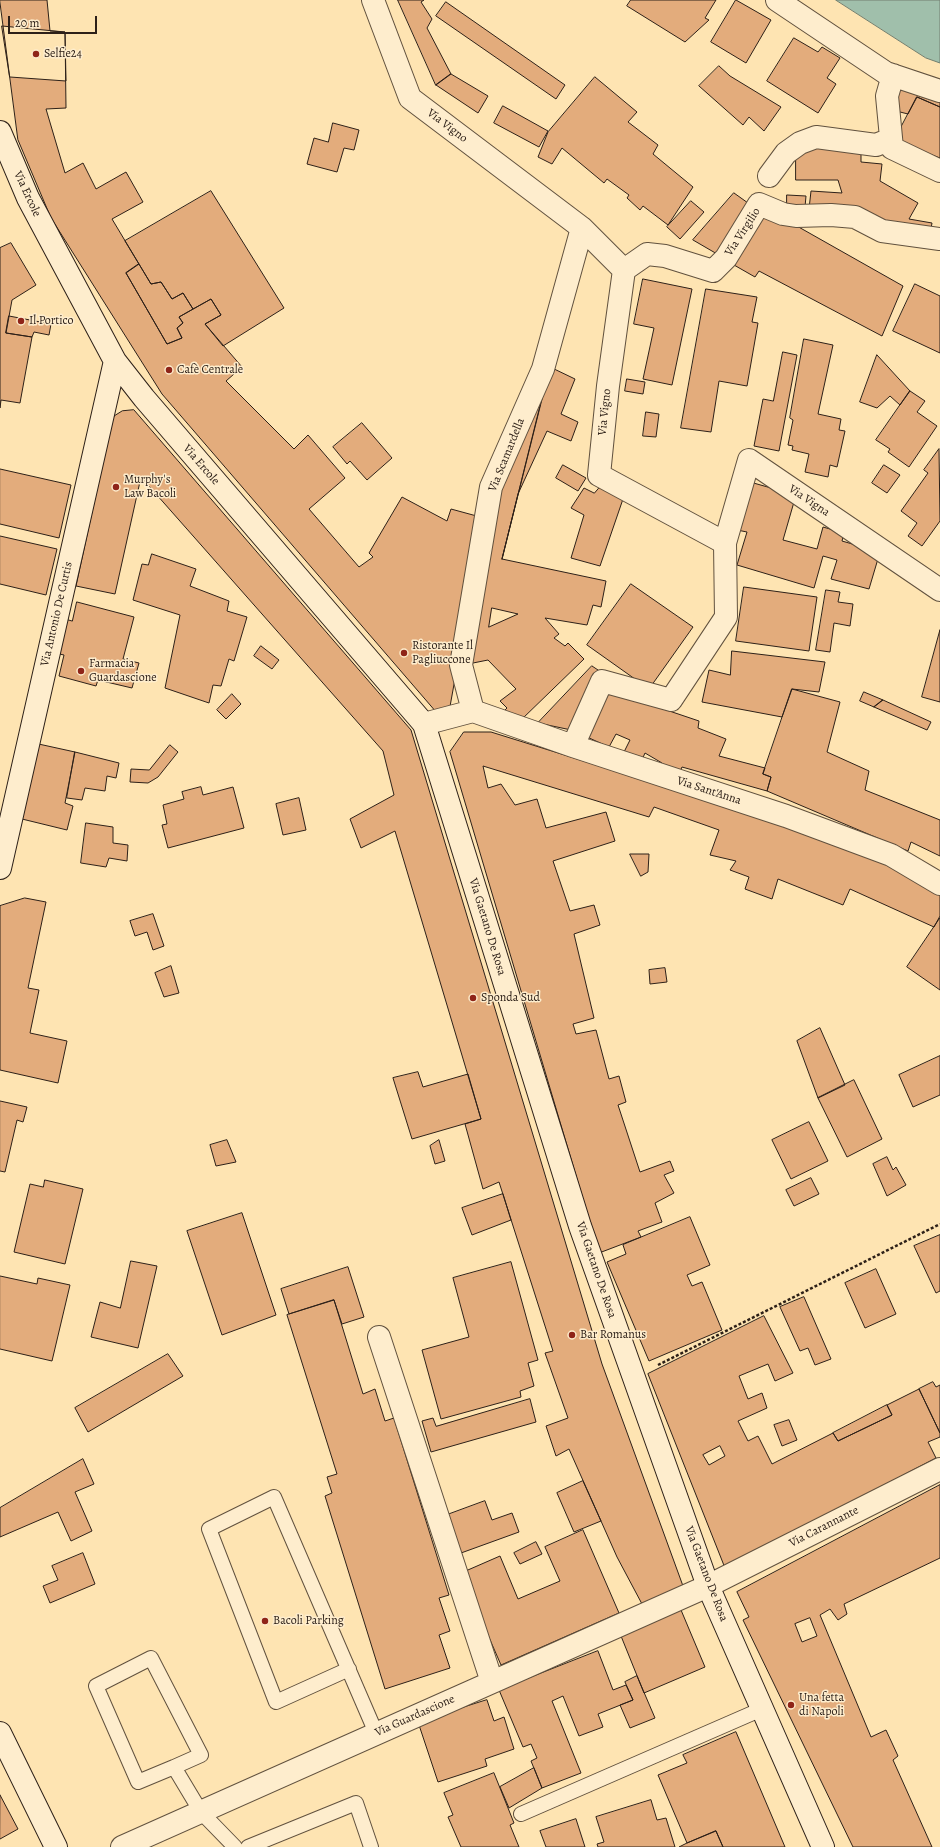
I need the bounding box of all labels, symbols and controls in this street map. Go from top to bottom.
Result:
scale bar [10,8,99,34]
text: 20 m [15,15,39,31]
place label: Selfie24 [44,47,82,61]
marker: Selfie24 [31,49,41,59]
street label: Via Vigno [424,106,470,146]
street label: Via Ercole [10,169,44,219]
street label: Via Virgilio [722,205,764,259]
place label: Il Portico [29,314,74,328]
marker: Il Portico [16,316,26,326]
place label: Cafè Centrale [177,363,243,377]
marker: Cafè Centrale [164,365,174,375]
street label: Via Vigno [595,388,615,436]
street label: Via Scamardella [486,416,528,494]
street label: Via Ercole [180,442,222,488]
place label: Murphy's Law Bacoli [124,473,176,501]
marker: Murphy's Law Bacoli [111,482,121,492]
street label: Via Vigna [786,482,832,520]
street label: Via Antonio De Curtis [38,560,76,668]
place label: Ristorante Il Pagliuccone [412,639,473,667]
marker: Ristorante Il Pagliuccone [399,648,409,658]
place label: Farmacia Guardascione [89,657,157,685]
marker: Farmacia Guardascione [76,666,86,676]
street label: Via Sant'Anna [675,774,743,808]
street label: Via Gaetano De Rosa [465,877,509,977]
place label: Sponda Sud [481,991,540,1005]
marker: Sponda Sud [468,993,478,1003]
street label: Via Gaetano De Rosa [573,1220,619,1320]
place label: Bar Romanus [580,1328,646,1342]
marker: Bar Romanus [567,1330,577,1340]
street label: Via Carannante [787,1503,861,1551]
street label: Via Gaetano De Rosa [681,1524,731,1624]
place label: Bacoli Parking [273,1614,344,1628]
marker: Bacoli Parking [260,1616,270,1626]
place label: Una fetta di Napoli [799,1691,844,1719]
street label: Via Guardascione [373,1692,457,1740]
marker: Una fetta di Napoli [786,1700,796,1710]

